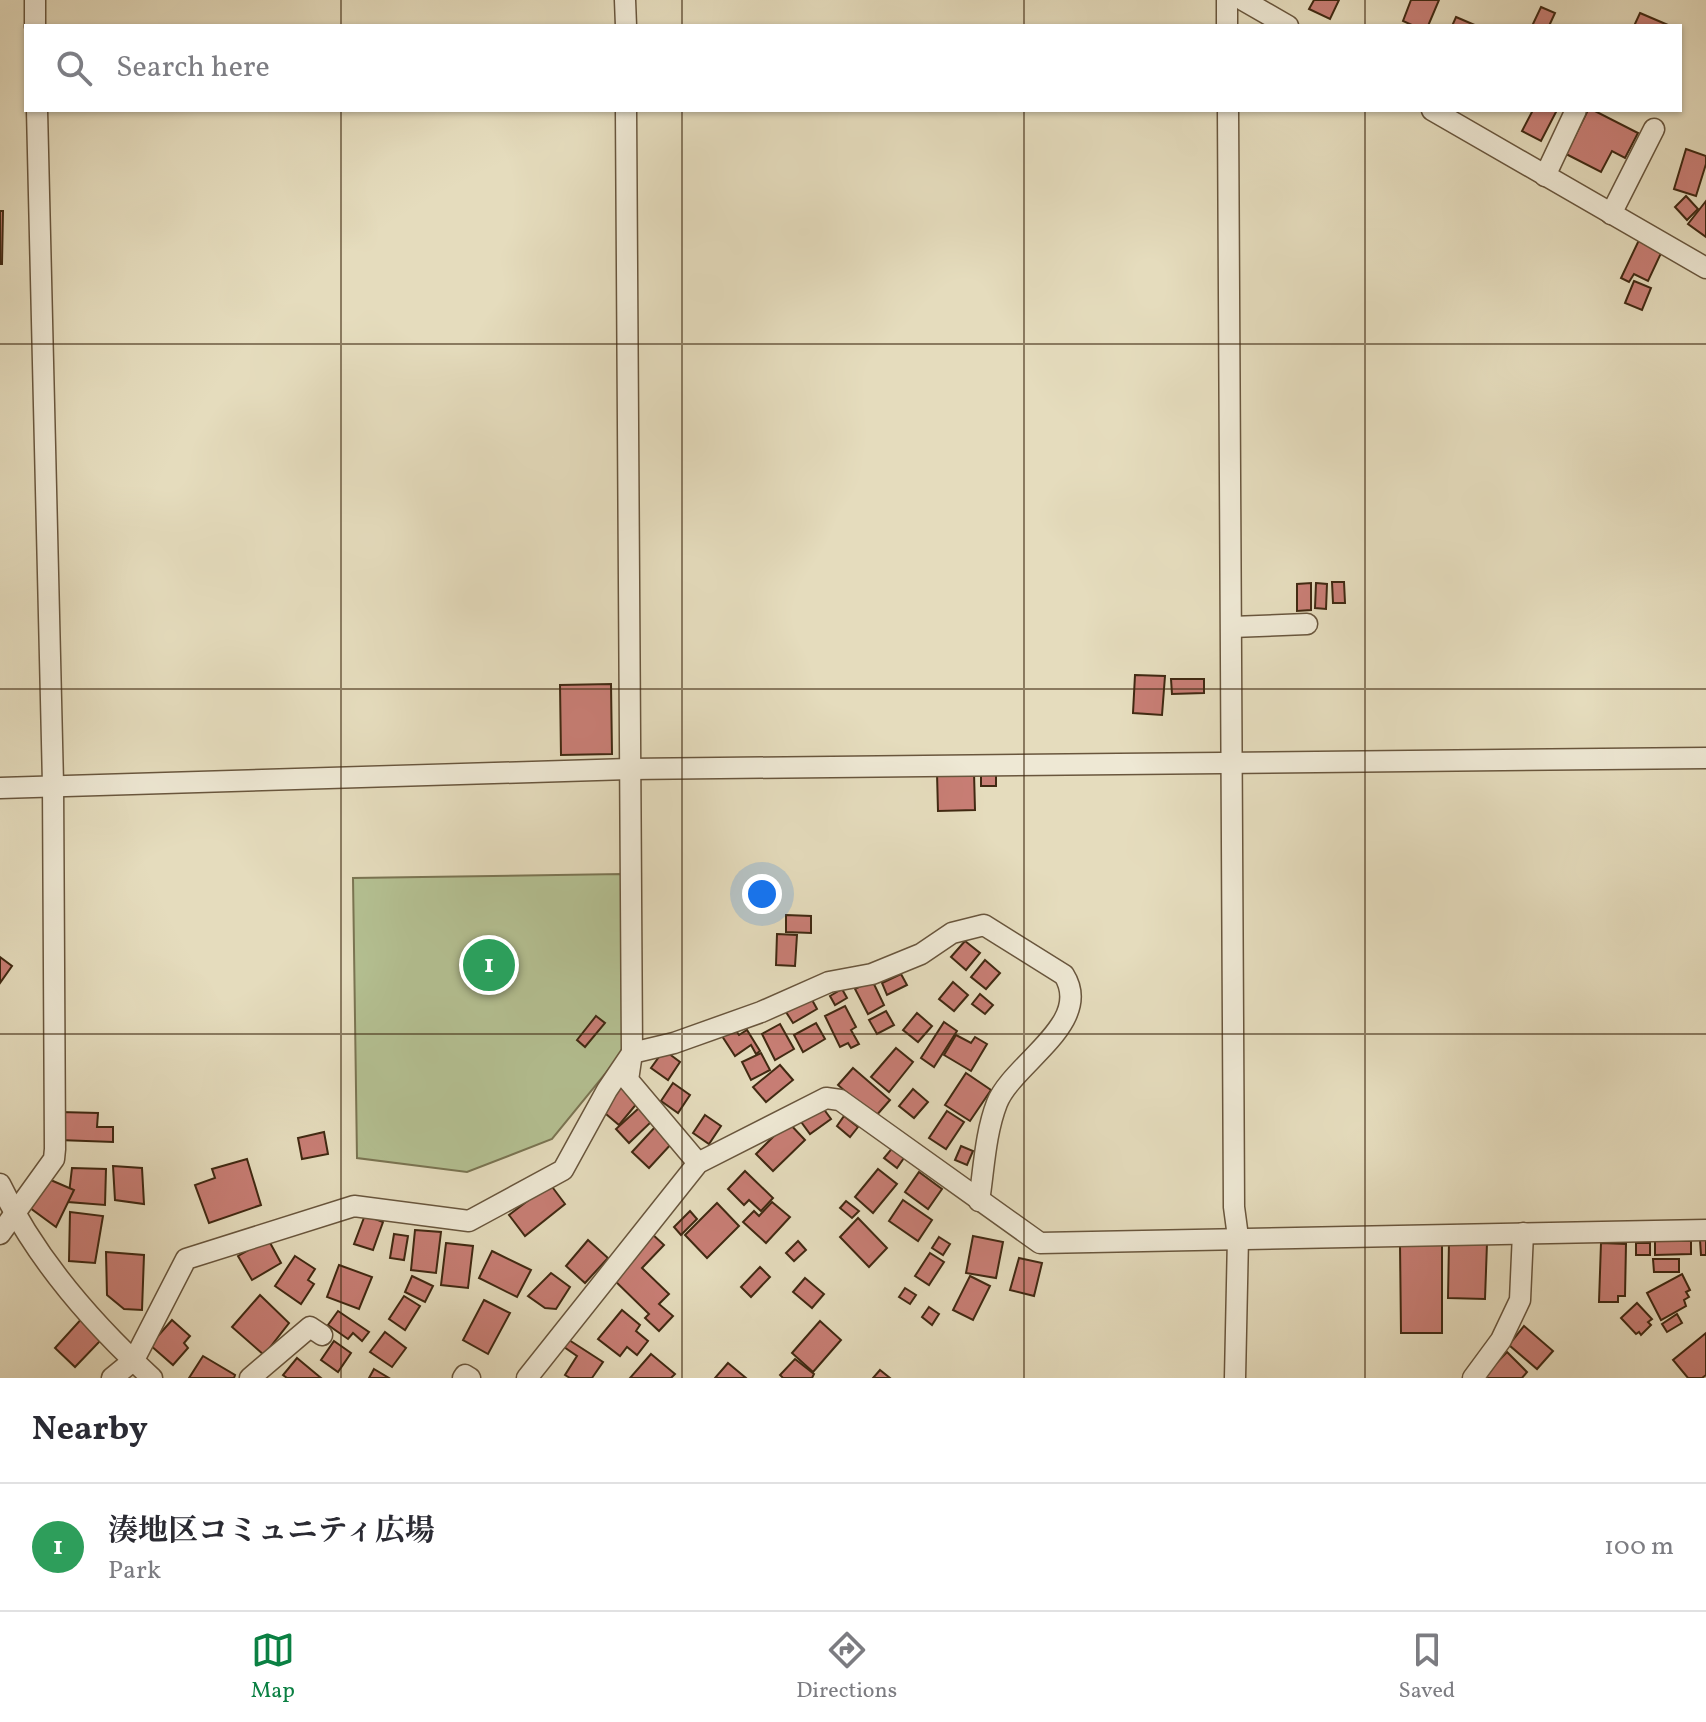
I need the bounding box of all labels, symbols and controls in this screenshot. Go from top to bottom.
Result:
search box [24,24,1682,112]
icon: search [52,46,96,90]
text: Search here [116,47,270,89]
your location [742,874,782,914]
pin: 1 [463,935,515,995]
text: Nearby [32,1407,148,1454]
text: 湊地区コミュニティ広場 [108,1511,435,1553]
text: 1 [53,1529,63,1565]
text: 100 m [1604,1529,1674,1565]
text: Park [108,1553,161,1589]
tab: Map [251,1628,295,1707]
tab: Directions [796,1628,897,1707]
tab: Saved [1399,1628,1455,1707]

